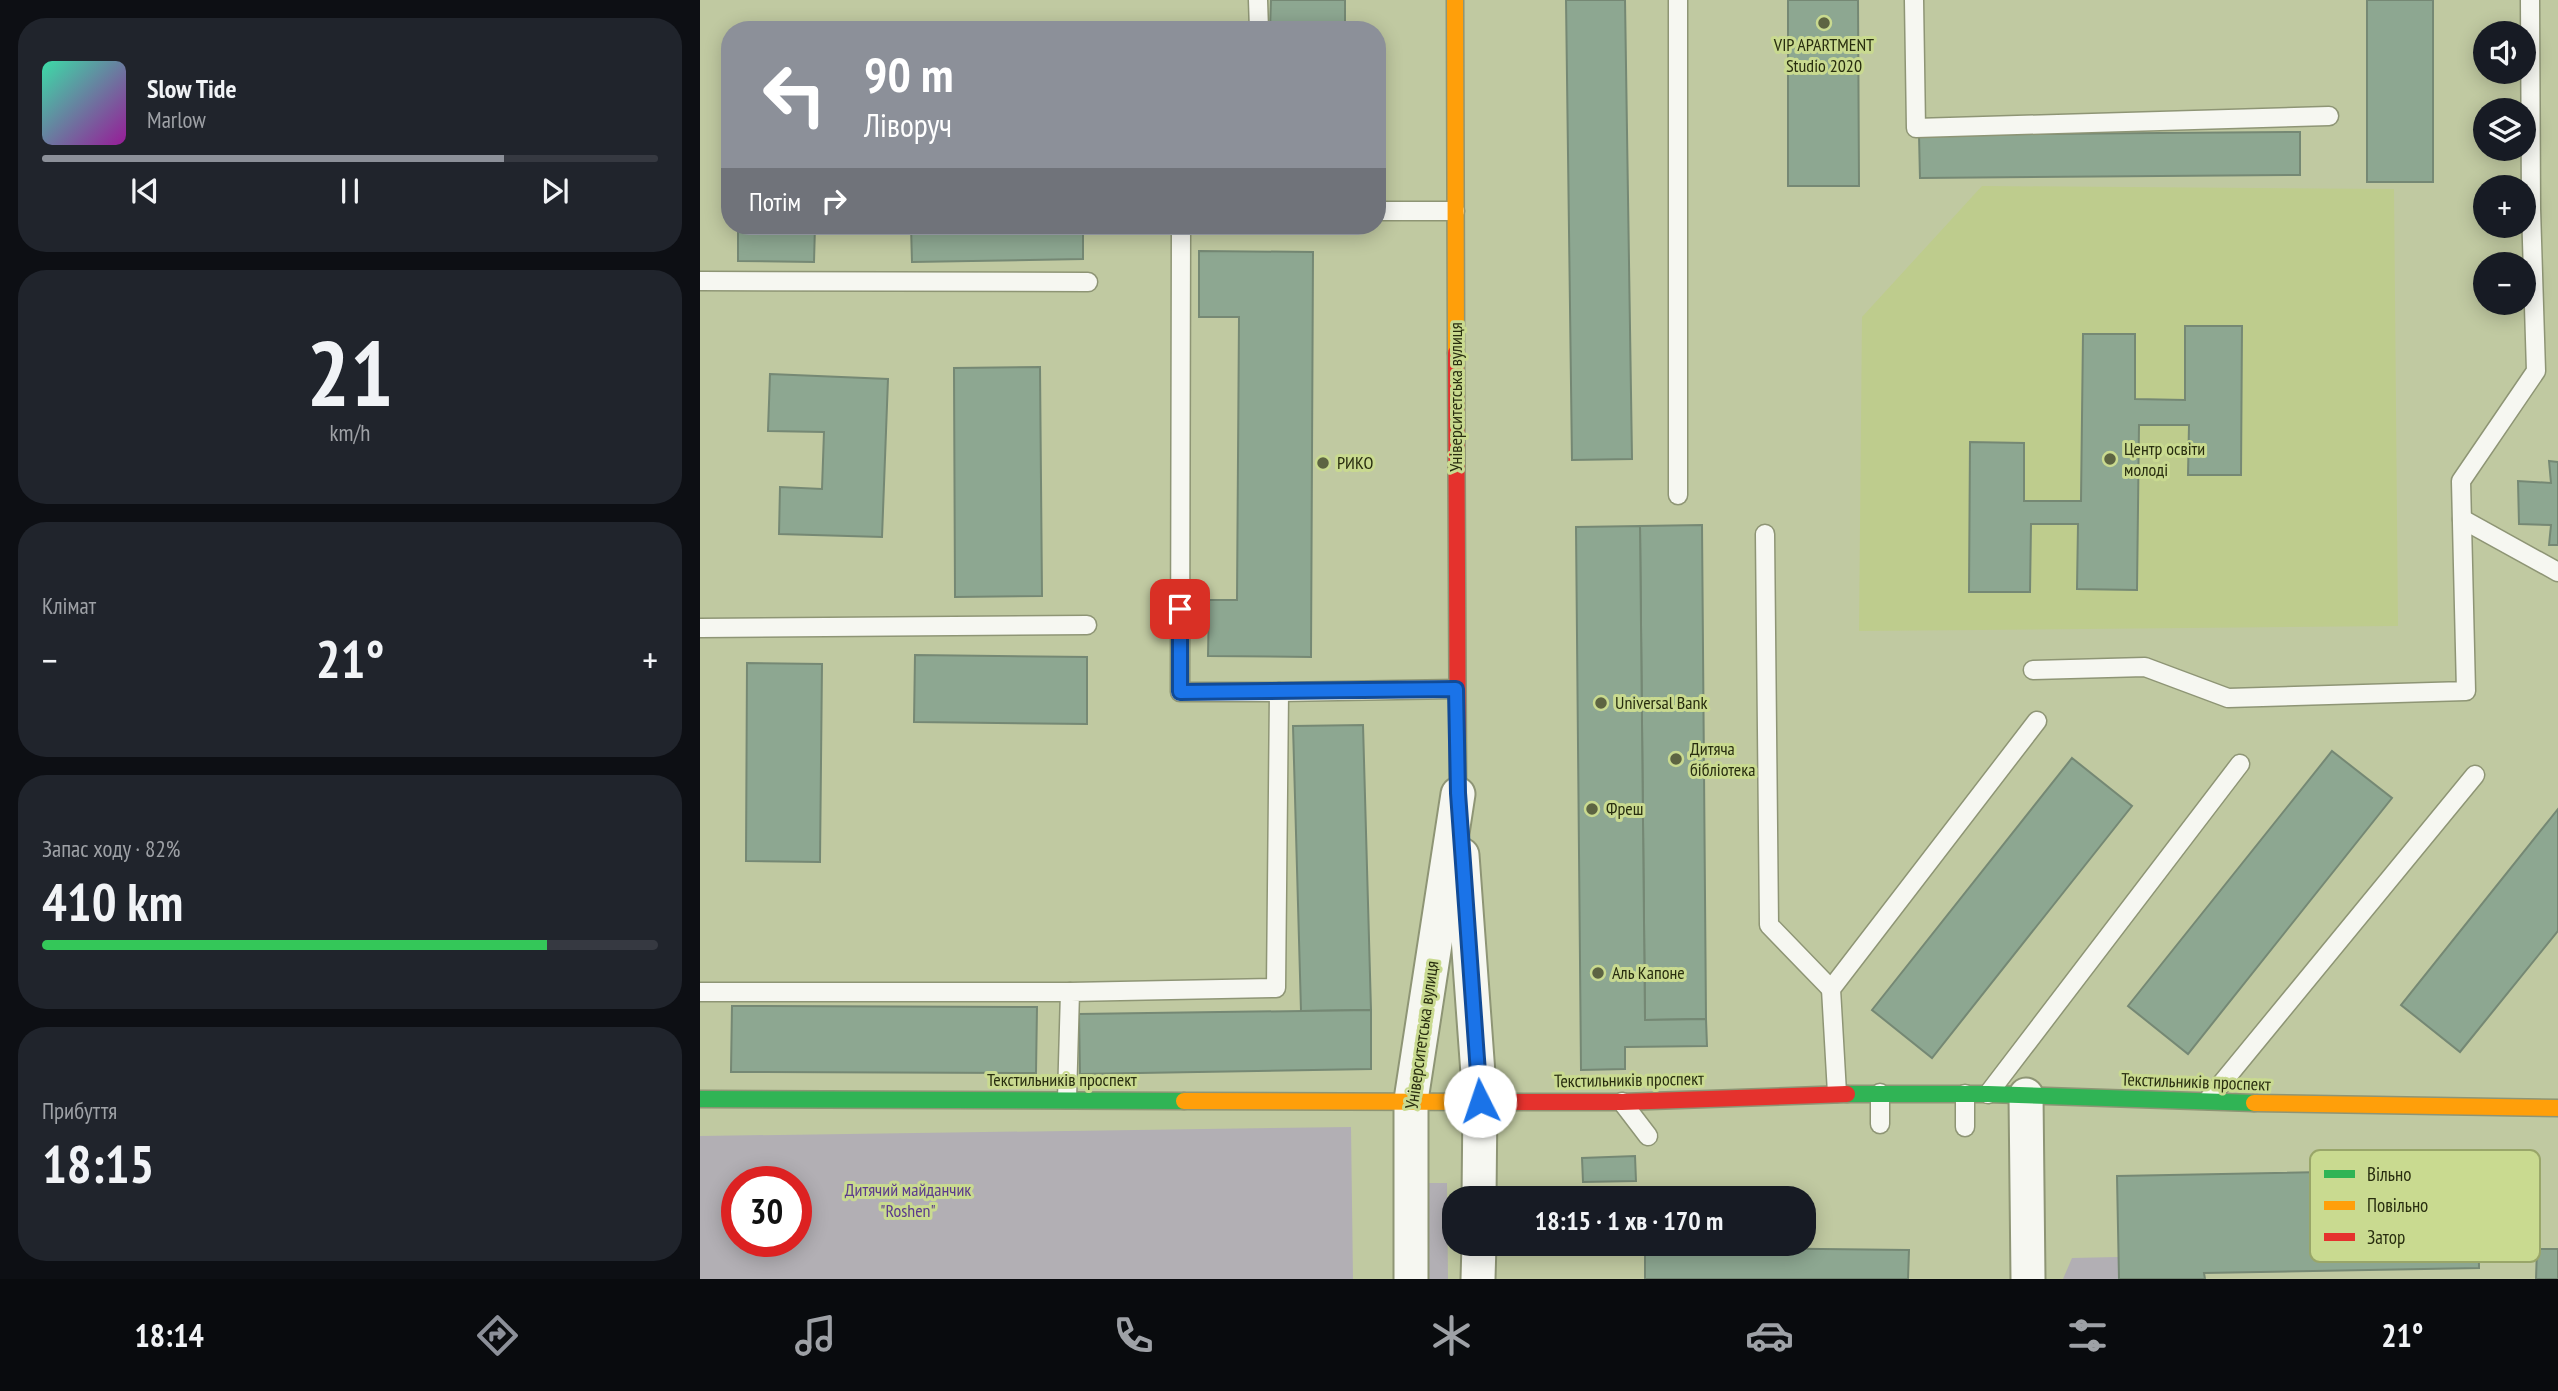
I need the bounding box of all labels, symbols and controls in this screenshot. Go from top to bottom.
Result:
marker: VIP APARTMENT Studio 2020 [1816,15,1832,31]
map controls [2473,21,2536,315]
button: sound [2473,21,2536,84]
place label: VIP APARTMENT Studio 2020 [1773,33,1874,77]
text: 90 m [864,42,953,106]
icon: left [749,49,840,140]
text: Slow Tide [147,72,237,105]
button: layers [2473,98,2536,161]
text: Ліворуч [864,104,952,146]
text: Marlow [147,105,206,134]
icon: previous [126,172,164,210]
icon: pause [331,172,369,210]
icon: next [536,172,574,210]
button: + [2473,175,2536,238]
icon: right [815,182,853,220]
text: Потім [749,185,801,218]
button: − [2473,252,2536,315]
text: 21 [307,313,394,431]
street label: Університетська вулиця [1444,322,1467,472]
text: km/h [330,418,370,447]
place label: Центр освіти молоді [2124,437,2205,481]
place label: РИКО [1337,451,1373,474]
marker: Центр освіти молоді [2102,451,2118,467]
marker: РИКО [1315,455,1331,471]
pin [1150,579,1210,639]
icon: arrive [1161,590,1199,628]
text: Клімат [42,591,96,620]
text: 21° [316,625,384,692]
text: − [42,635,58,684]
text: + [642,635,658,684]
place label: Universal Bank [1615,691,1707,714]
marker: Universal Bank [1593,695,1609,711]
place label: Дитяча бібліотека [1690,737,1755,781]
marker: Дитяча бібліотека [1668,751,1684,767]
place label: Фреш [1606,797,1643,820]
marker: Фреш [1584,801,1600,817]
text: Запас ходу · 82% [42,834,180,863]
text: 410 km [42,868,183,935]
street label: Університетська вулиця [1400,959,1443,1111]
place label: Аль Капоне [1612,961,1685,984]
marker: Аль Капоне [1590,965,1606,981]
position arrow [1443,1064,1517,1138]
street label: Текстильників проспект [1554,1067,1704,1092]
street label: Текстильників проспект [2121,1067,2271,1096]
street label: Текстильників проспект [987,1068,1137,1091]
text: Прибуття [42,1096,117,1125]
text: 18:15 [42,1130,154,1197]
legend [2310,1150,2540,1262]
text: Вільно [2367,1162,2411,1186]
speed limit sign: 30 [721,1166,812,1257]
park label: Дитячий майданчик "Roshen" [845,1178,971,1222]
text: Повільно [2367,1193,2428,1217]
text: 18:15 · 1 хв · 170 m [1535,1204,1723,1237]
text: Затор [2367,1225,2405,1249]
icon: directions [473,1311,522,1360]
icon: music [791,1311,840,1360]
icon: phone [1109,1311,1158,1360]
icon: climate [1427,1311,1476,1360]
icon: car [1745,1311,1794,1360]
icon: filters [2063,1311,2112,1360]
text: 18:14 [135,1314,204,1356]
text: 21° [2381,1314,2423,1356]

